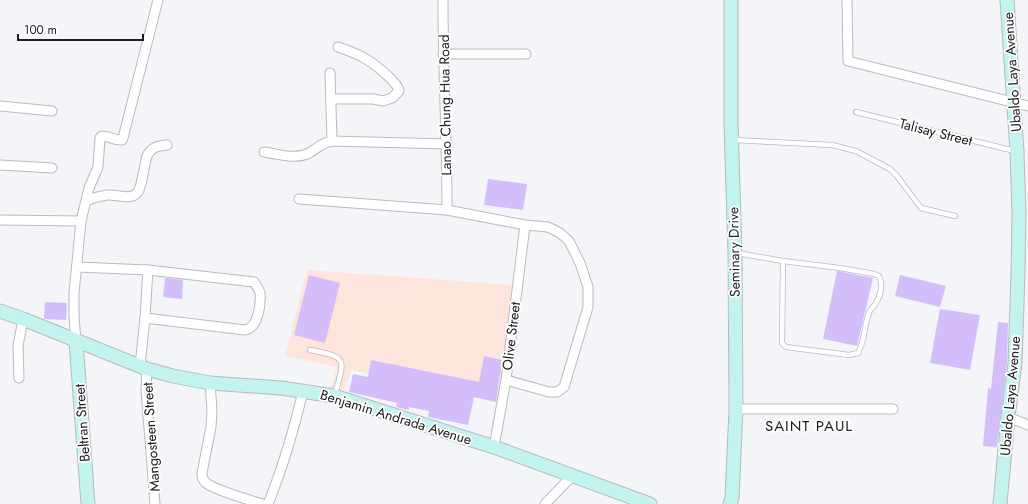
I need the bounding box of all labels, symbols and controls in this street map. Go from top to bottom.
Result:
street label: Ubaldo Laya Avenue [998,11,1026,133]
scale bar [18,16,143,42]
text: 100 m [24,21,57,39]
street label: Lanao Chung Hua Road [434,34,456,176]
street label: Talisay Street [897,113,975,151]
street label: Seminary Drive [723,207,745,297]
street label: Olive Street [497,300,525,371]
street label: Ubaldo Laya Avenue [995,335,1025,457]
street label: Mangosteen Street [137,381,165,492]
street label: Beltran Street [69,383,95,463]
street label: Benjamin Andrada Avenue [318,384,474,450]
district label: SAINT PAUL [765,415,853,437]

